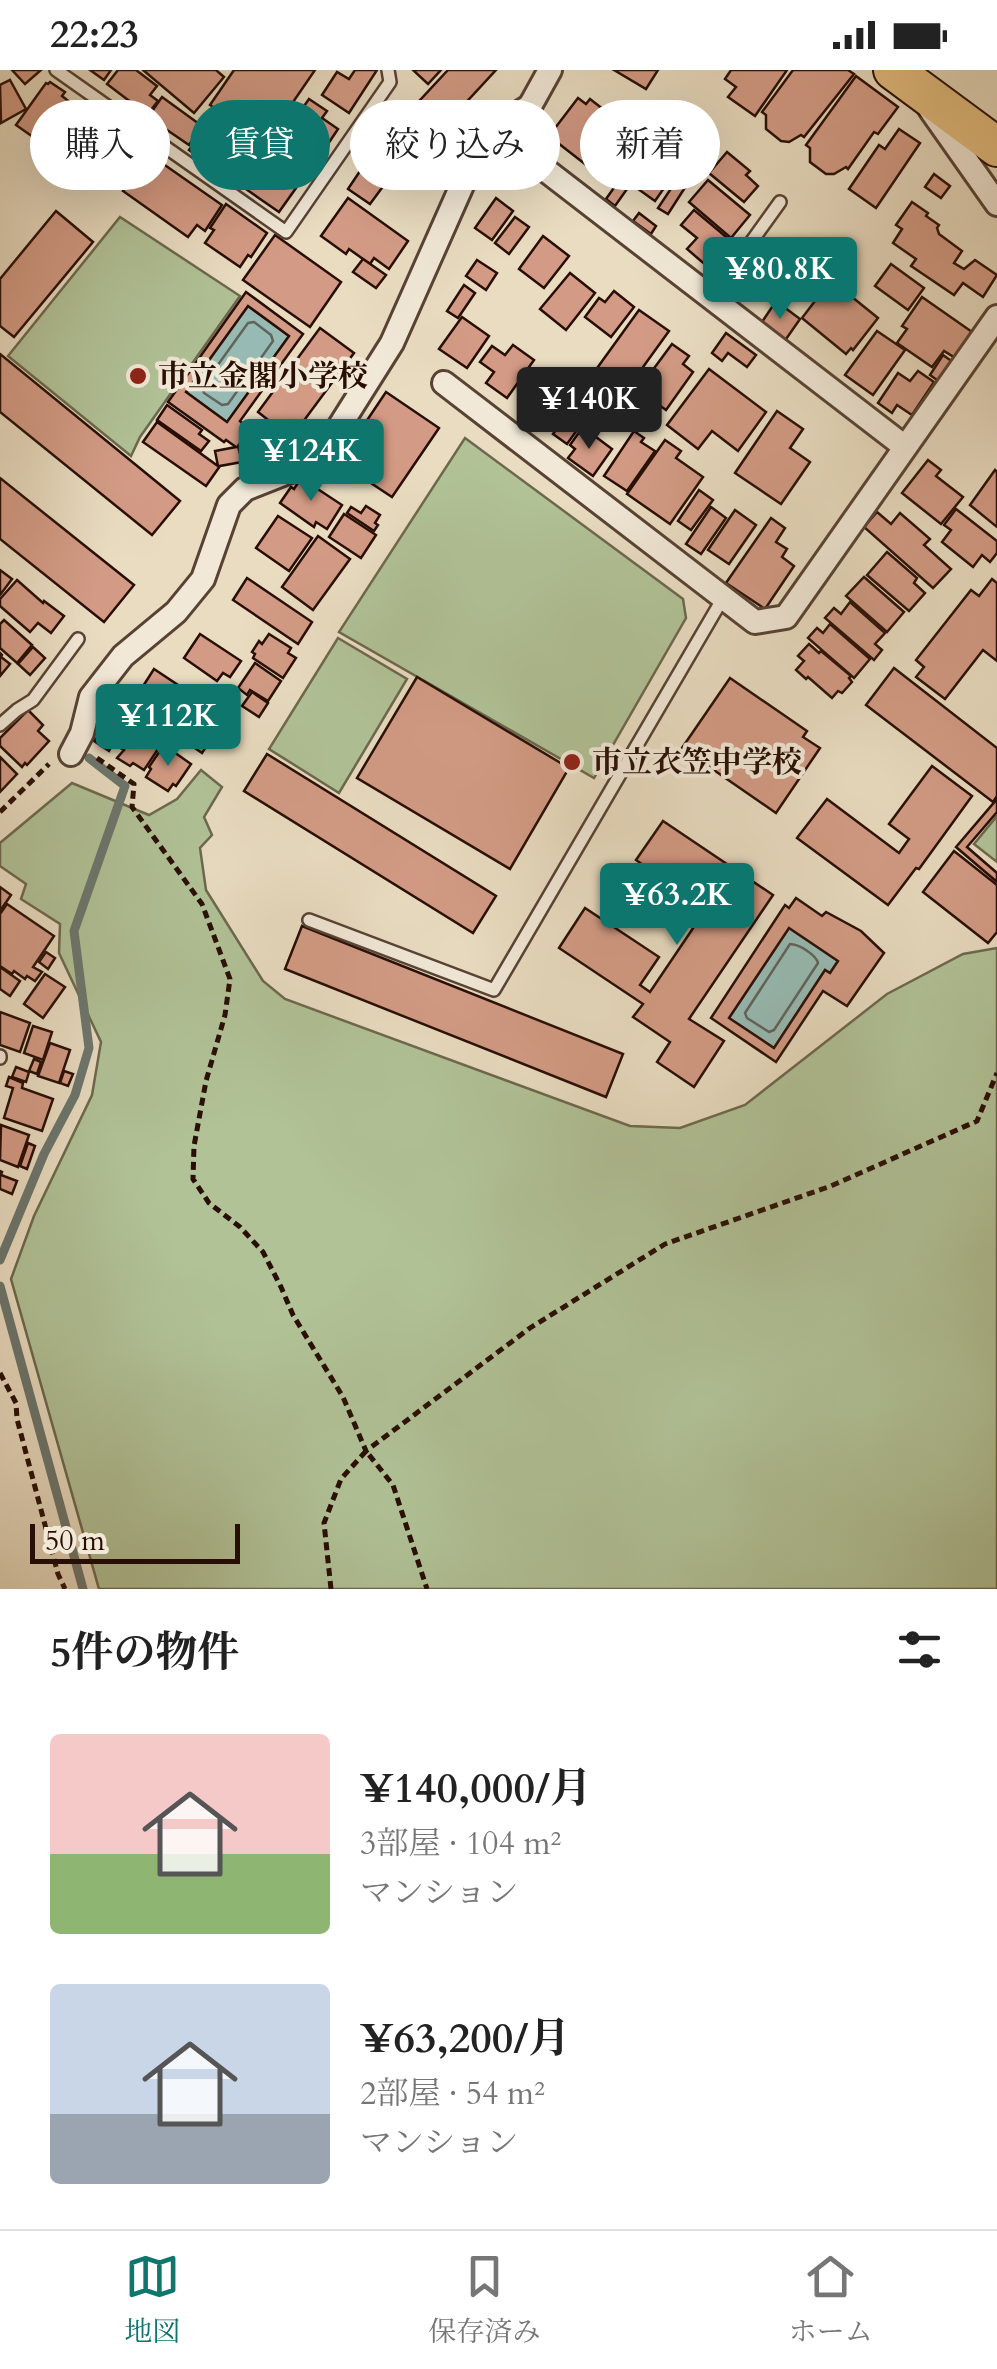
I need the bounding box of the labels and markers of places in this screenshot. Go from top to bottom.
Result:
pin: ¥80.8K [699,237,861,322]
place label: 市立金閣小学校 [158,356,368,397]
marker: 市立金閣小学校 [127,365,149,387]
pin: ¥140K [519,367,659,452]
pin: ¥124K [241,419,381,504]
pin: ¥112K [98,684,238,769]
place label: 市立衣笠中学校 [592,742,802,783]
marker: 市立衣笠中学校 [561,751,583,773]
pin: ¥63.2K [596,863,758,948]

